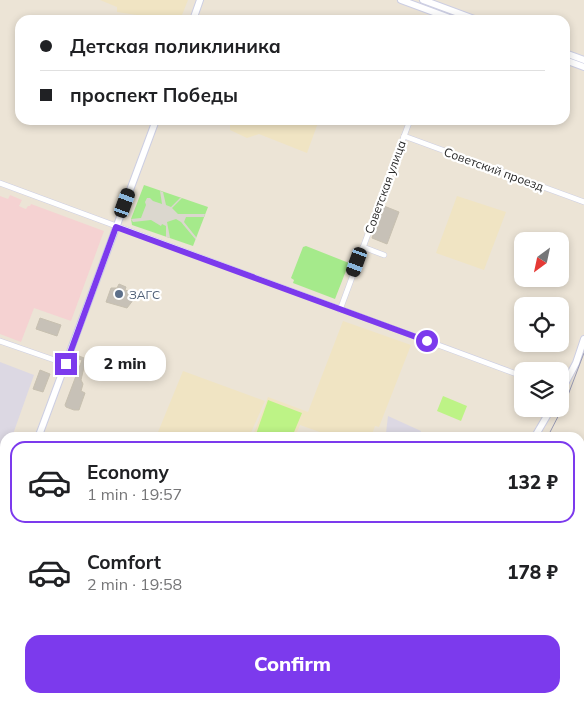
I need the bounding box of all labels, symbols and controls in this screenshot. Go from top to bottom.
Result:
text: Детская поликлиника [70,34,281,58]
text: проспект Победы [70,83,238,107]
street label: Советская улица [361,138,409,236]
street label: Советский проезд [442,144,546,194]
car [112,186,137,220]
north arrow [514,232,569,288]
map controls [514,232,569,417]
car [344,245,369,279]
place label: ЗАГС [129,287,160,302]
marker: ЗАГС [113,288,125,300]
button: locate [514,297,569,352]
route start [416,330,438,352]
callout: 2 min [84,346,166,382]
route end [55,353,77,375]
text: 2 min [104,353,146,373]
button: layers [514,362,569,417]
icon: car [27,460,72,505]
text: Economy [87,460,169,484]
text: 132 ₽ [507,470,558,494]
text: 1 min · 19:57 [87,484,182,504]
icon: car [27,550,72,595]
text: Comfort [87,550,161,574]
text: 178 ₽ [507,560,558,584]
text: 2 min · 19:58 [87,574,182,594]
button: Confirm [25,635,560,693]

